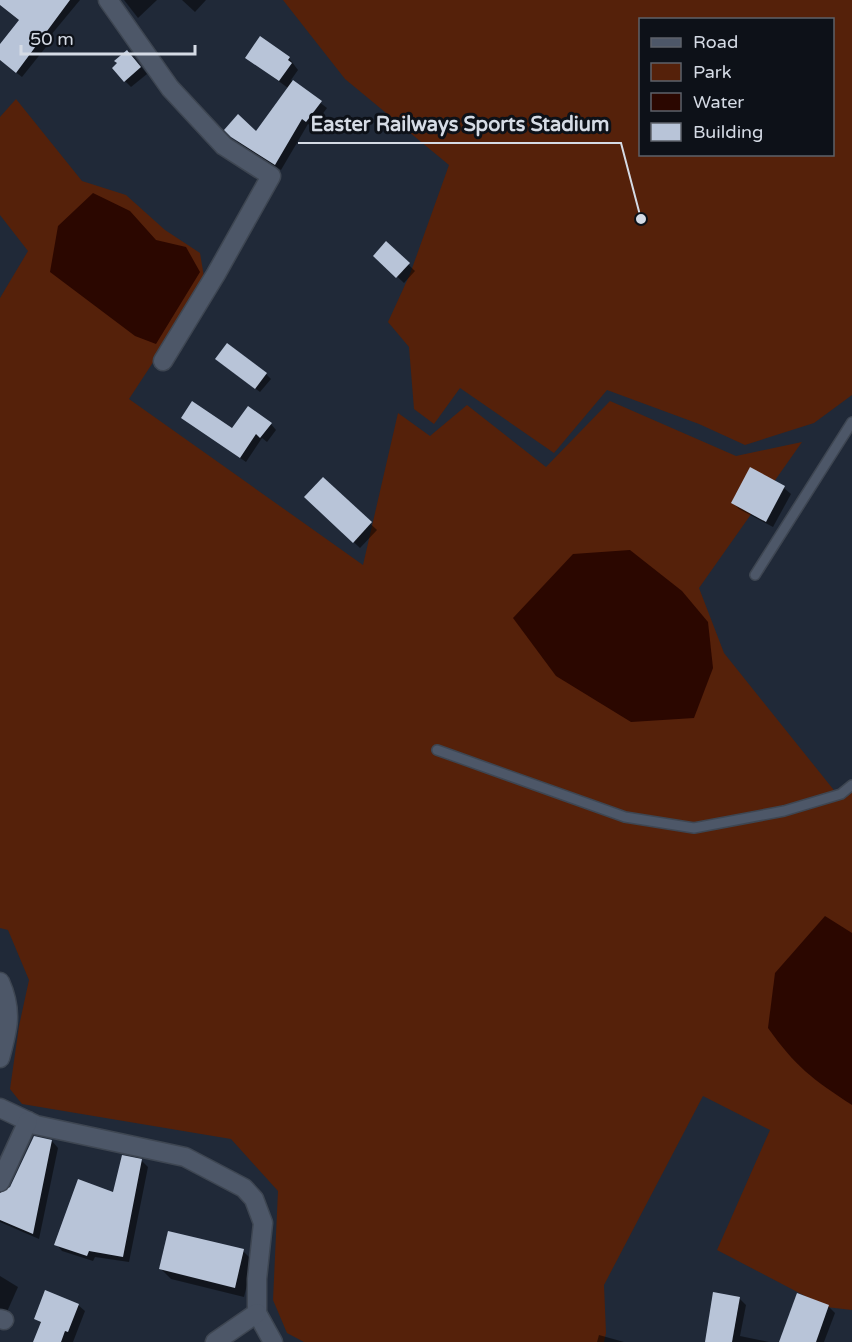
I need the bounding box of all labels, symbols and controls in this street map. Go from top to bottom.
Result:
scale bar [21,18,195,56]
legend [639,18,834,156]
text: 50 m [30,28,74,50]
text: Road [693,31,738,53]
text: Park [693,61,732,83]
text: Water [693,91,744,113]
callout: Easter Railways Sports Stadium [298,105,621,143]
text: Easter Railways Sports Stadium [311,113,609,137]
text: Building [693,121,763,143]

